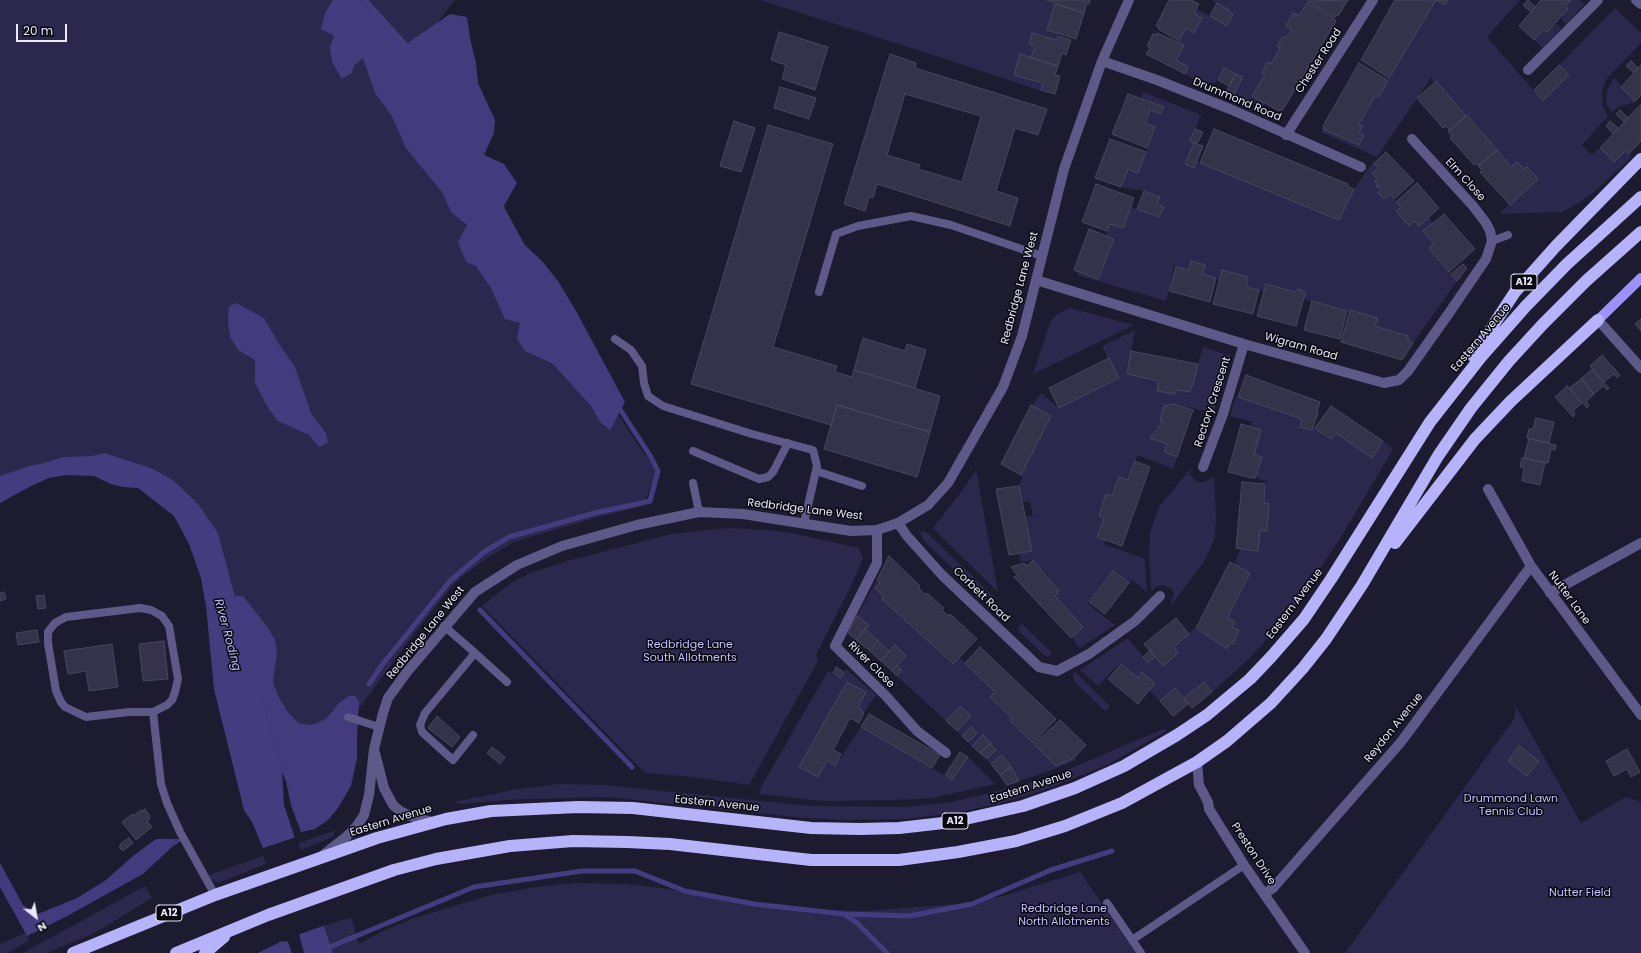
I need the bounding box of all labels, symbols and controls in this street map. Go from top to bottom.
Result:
scale bar [18,16,69,42]
text: 20 m [23,22,53,39]
street label: Chester Road [1293,26,1345,96]
street label: Drummond Road [1191,75,1283,125]
street label: Elm Close [1442,156,1488,204]
street label: Redbridge Lane West [999,230,1041,346]
road number: A12 [1511,274,1537,290]
street label: Eastern Avenue [1449,301,1513,375]
street label: Wigram Road [1263,330,1339,364]
street label: Rectory Crescent [1192,355,1234,449]
street label: Redbridge Lane West [747,496,863,524]
street label: Corbett Road [950,565,1012,625]
street label: Eastern Avenue [1264,566,1326,642]
street label: Nutter Lane [1545,569,1593,627]
street label: Redbridge Lane West [384,584,468,682]
water label: River Roding [210,597,244,673]
park label: Redbridge Lane South Allotments [643,638,737,664]
street label: River Close [845,639,897,691]
street label: Reydon Avenue [1362,691,1426,765]
street label: Eastern Avenue [989,768,1073,806]
park label: Drummond Lawn Tennis Club [1464,792,1558,818]
street label: Eastern Avenue [674,793,760,815]
street label: Eastern Avenue [348,802,434,840]
road number: A12 [942,813,968,829]
street label: Preston Drive [1228,820,1278,888]
park label: Nutter Field [1549,886,1611,900]
north arrow [16,897,56,937]
park label: Redbridge Lane North Allotments [1018,902,1110,928]
road number: A12 [156,905,182,921]
text: N [35,918,50,936]

